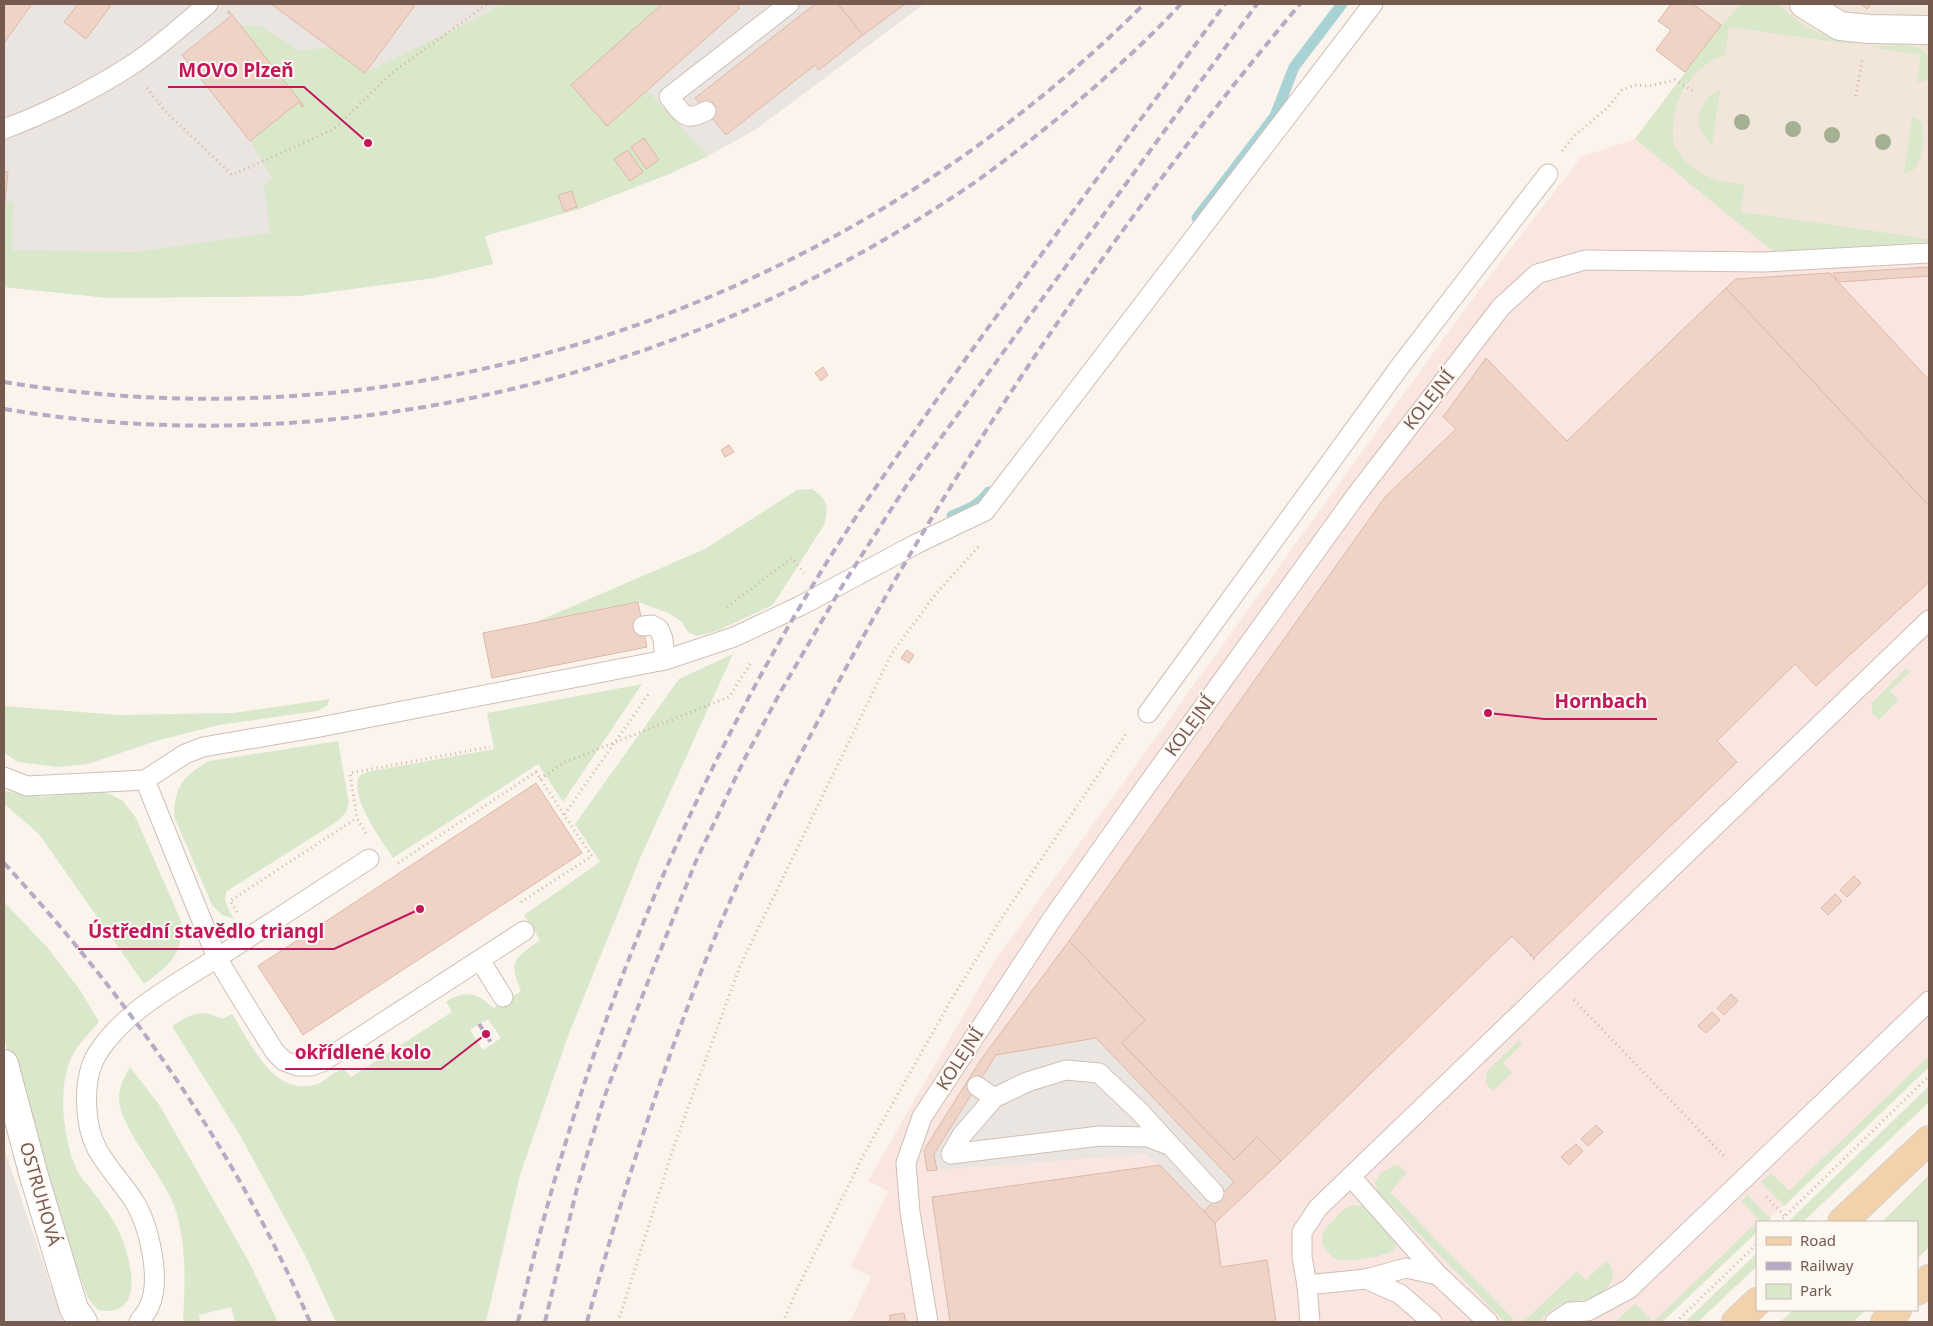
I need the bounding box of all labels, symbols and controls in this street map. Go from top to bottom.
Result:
callout: MOVO Plzeň [168,53,304,87]
text: MOVO Plzeň [178,57,294,83]
street label: KOLEJNÍ [1397,364,1459,434]
callout: Hornbach [1544,685,1657,719]
text: Hornbach [1555,688,1647,714]
street label: KOLEJNÍ [1159,690,1219,761]
callout: Ústřední stavědlo triangl [78,915,334,949]
text: Ústřední stavědlo triangl [88,918,324,944]
street label: KOLEJNÍ [930,1023,988,1094]
callout: okřídlené kolo [285,1035,441,1069]
text: okřídlené kolo [295,1039,431,1065]
street label: OSTRUHOVÁ [15,1139,67,1249]
legend [1756,1221,1918,1311]
text: Road [1800,1230,1836,1250]
text: Railway [1800,1255,1854,1275]
text: Park [1800,1280,1832,1300]

